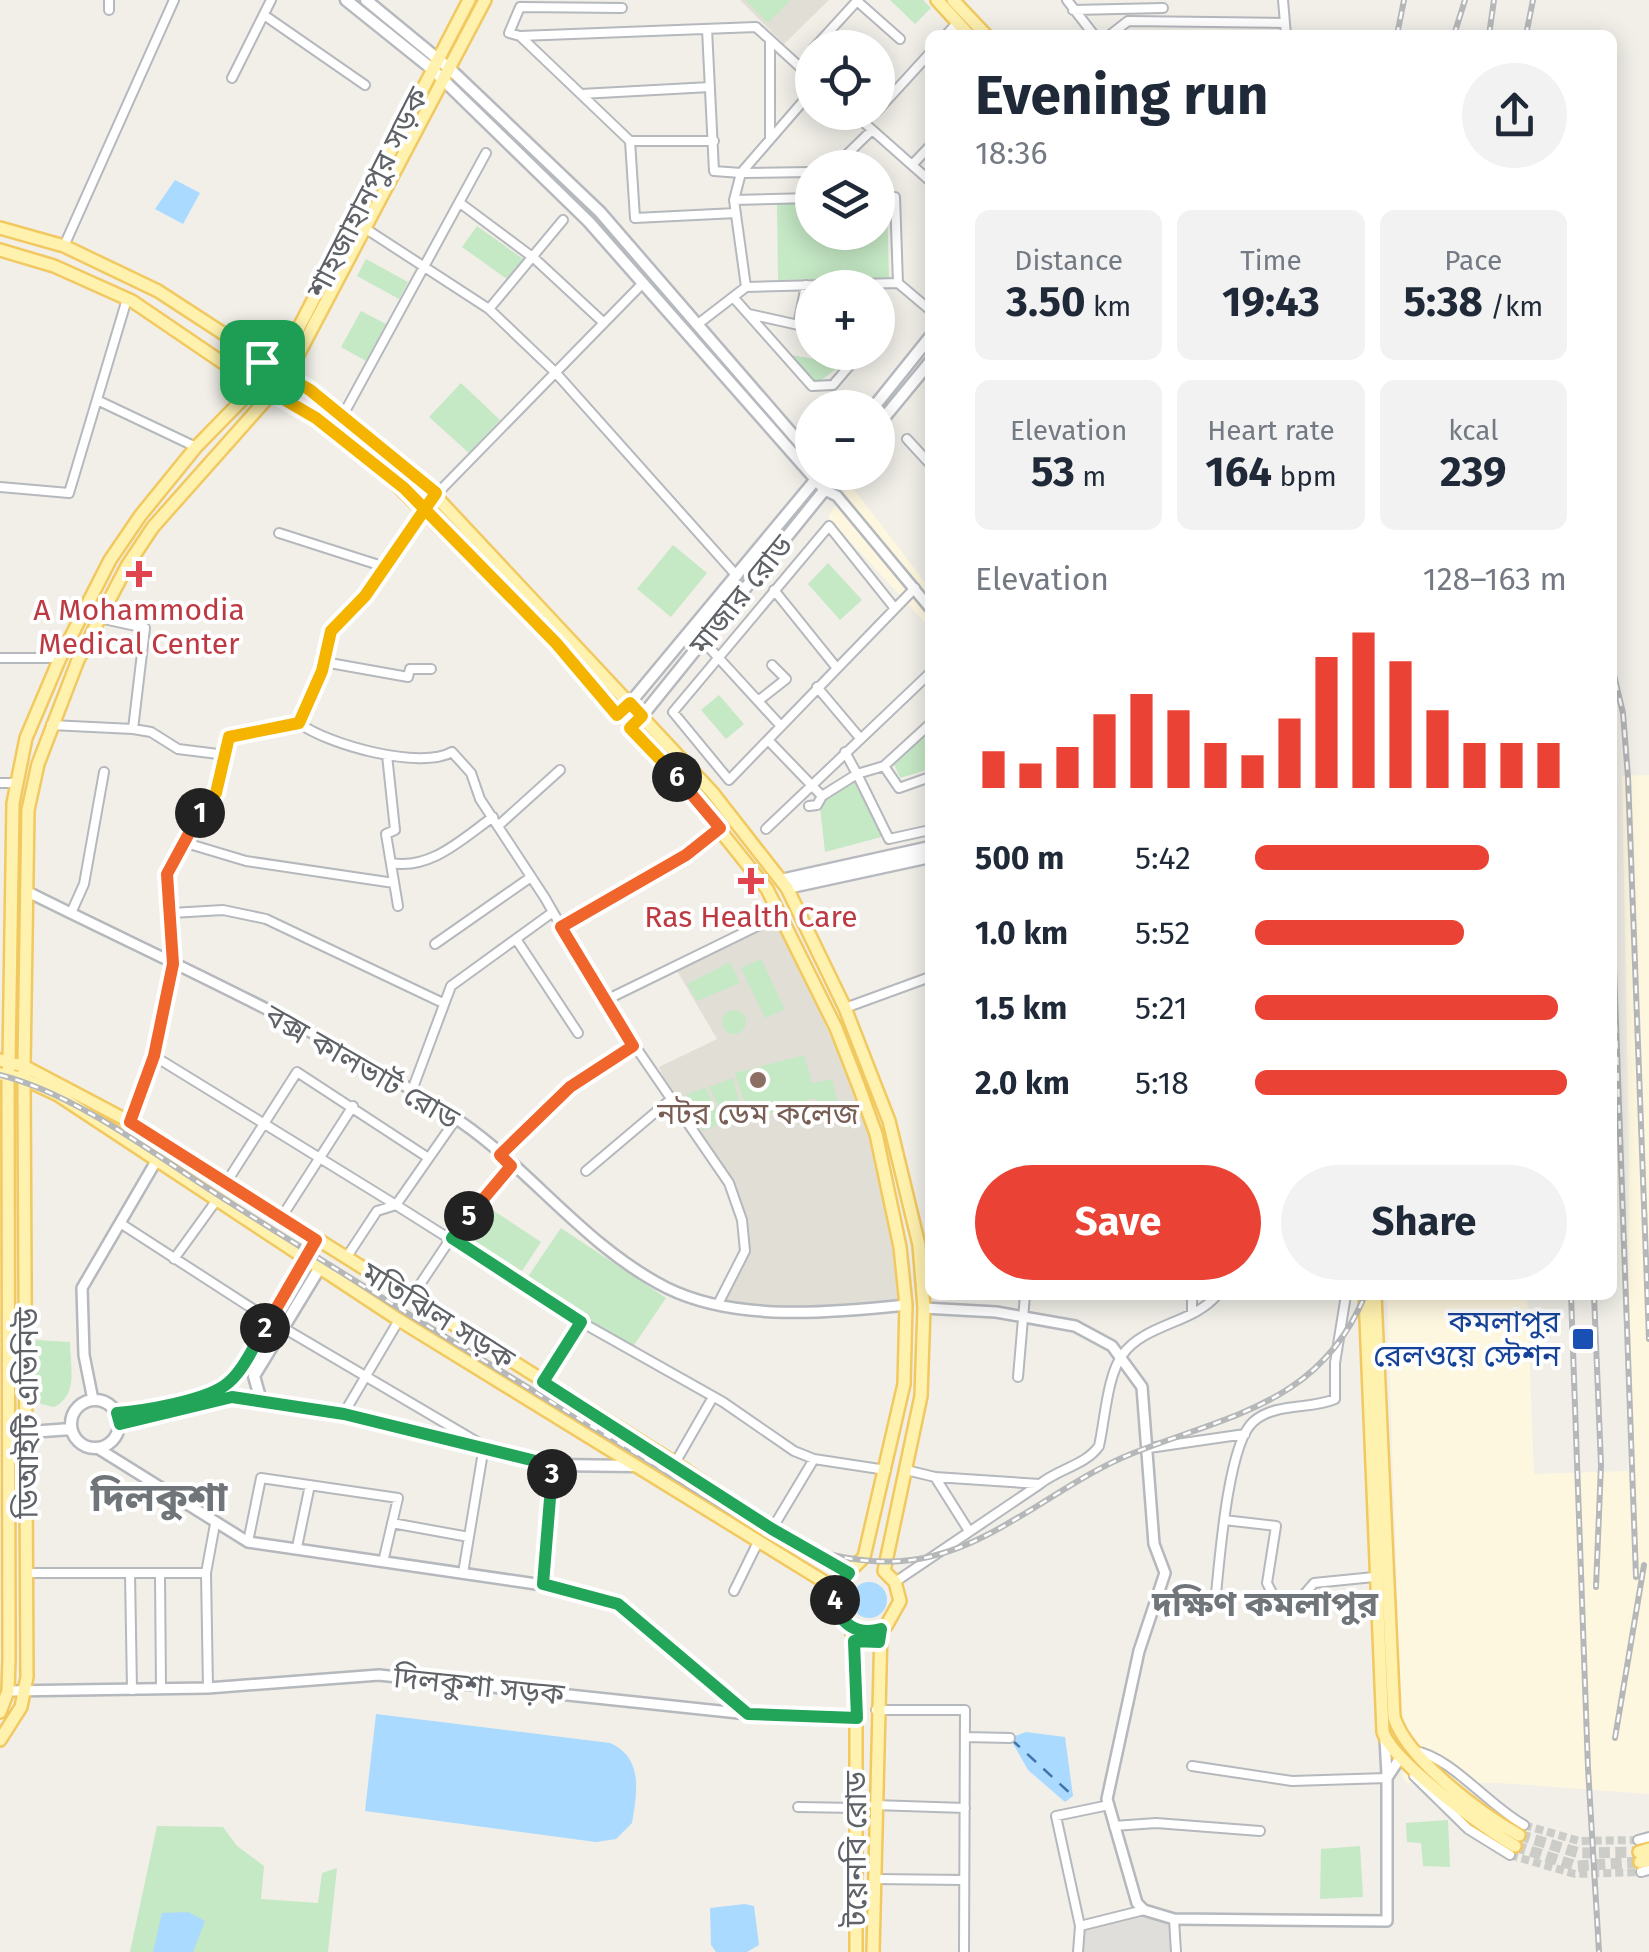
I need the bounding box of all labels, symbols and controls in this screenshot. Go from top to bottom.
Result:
map controls [795,30,895,490]
button: locate [795,30,895,130]
text: Evening run [975,63,1269,129]
button: share [1462,63,1567,168]
street label: শাহজাহানপুর সড়ক [299,81,437,305]
text: 18:36 [975,134,1047,172]
button: layers [795,150,895,250]
text: Distance [1014,244,1123,277]
text: Time [1240,244,1302,277]
text: Pace [1444,244,1502,277]
button: + [795,270,895,370]
text: 3.50 [1006,277,1086,327]
text: 19:43 [1222,277,1320,327]
text: 5:38 [1403,277,1483,327]
text: km [1086,290,1131,323]
text: /km [1483,290,1543,323]
pin [220,320,305,405]
icon: arrive [235,335,290,390]
button: − [795,390,895,490]
text: Elevation [1010,414,1127,447]
text: Heart rate [1207,414,1335,447]
text: kcal [1448,414,1499,447]
text: 53 [1031,447,1075,497]
text: 164 [1205,447,1272,497]
text: 239 [1440,447,1507,497]
text: m [1075,460,1106,493]
text: bpm [1272,460,1337,493]
street label: মাজার রোড [681,527,801,663]
text: Elevation [975,560,1109,598]
text: 128–163 m [1423,560,1567,598]
marker: A Mohammodia Medical Center [126,561,152,587]
place label: A Mohammodia Medical Center [33,592,245,662]
pin: 6 [652,752,702,802]
text: 6 [669,760,685,793]
pin: 1 [175,788,225,838]
text: 1 [194,796,207,829]
text: 500 m [975,839,1064,877]
text: 5:42 [1135,839,1191,877]
marker: Ras Health Care [738,868,764,894]
place label: Ras Health Care [644,899,858,935]
text: 1.0 km [975,914,1068,952]
text: 5:52 [1135,914,1190,952]
text: 1.5 km [975,989,1067,1027]
text: 5:21 [1135,989,1188,1027]
street label: বক্স কালভার্ট রোড [258,995,467,1137]
text: 2.0 km [975,1064,1070,1102]
text: 5:18 [1135,1064,1189,1102]
marker: নটর ডেম কলেজ [747,1069,769,1091]
place label: নটর ডেম কলেজ [656,1096,860,1132]
button: Save [975,1165,1261,1280]
button: Share [1281,1165,1567,1280]
pin: 5 [444,1191,494,1241]
text: 5 [461,1199,477,1232]
street label: মতিঝিল সড়ক [354,1254,522,1378]
pin: 2 [240,1303,290,1353]
place label: কমলাপুর রেলওয়ে স্টেশন [1373,1304,1561,1374]
street label: ডিআইটি এভিনিউ [10,1307,46,1519]
text: 2 [258,1311,272,1344]
marker: কমলাপুর রেলওয়ে স্টেশন [1570,1326,1596,1352]
pin: 3 [527,1449,577,1499]
text: 3 [545,1457,559,1490]
district label: দিলকুশা [90,1474,228,1522]
pin: 4 [810,1575,860,1625]
text: 4 [827,1583,843,1616]
district label: দক্ষিণ কমলাপুর [1151,1583,1379,1625]
street label: দিলকুশা সড়ক [391,1659,567,1713]
street label: টয়েনবি রোড [838,1770,874,1928]

